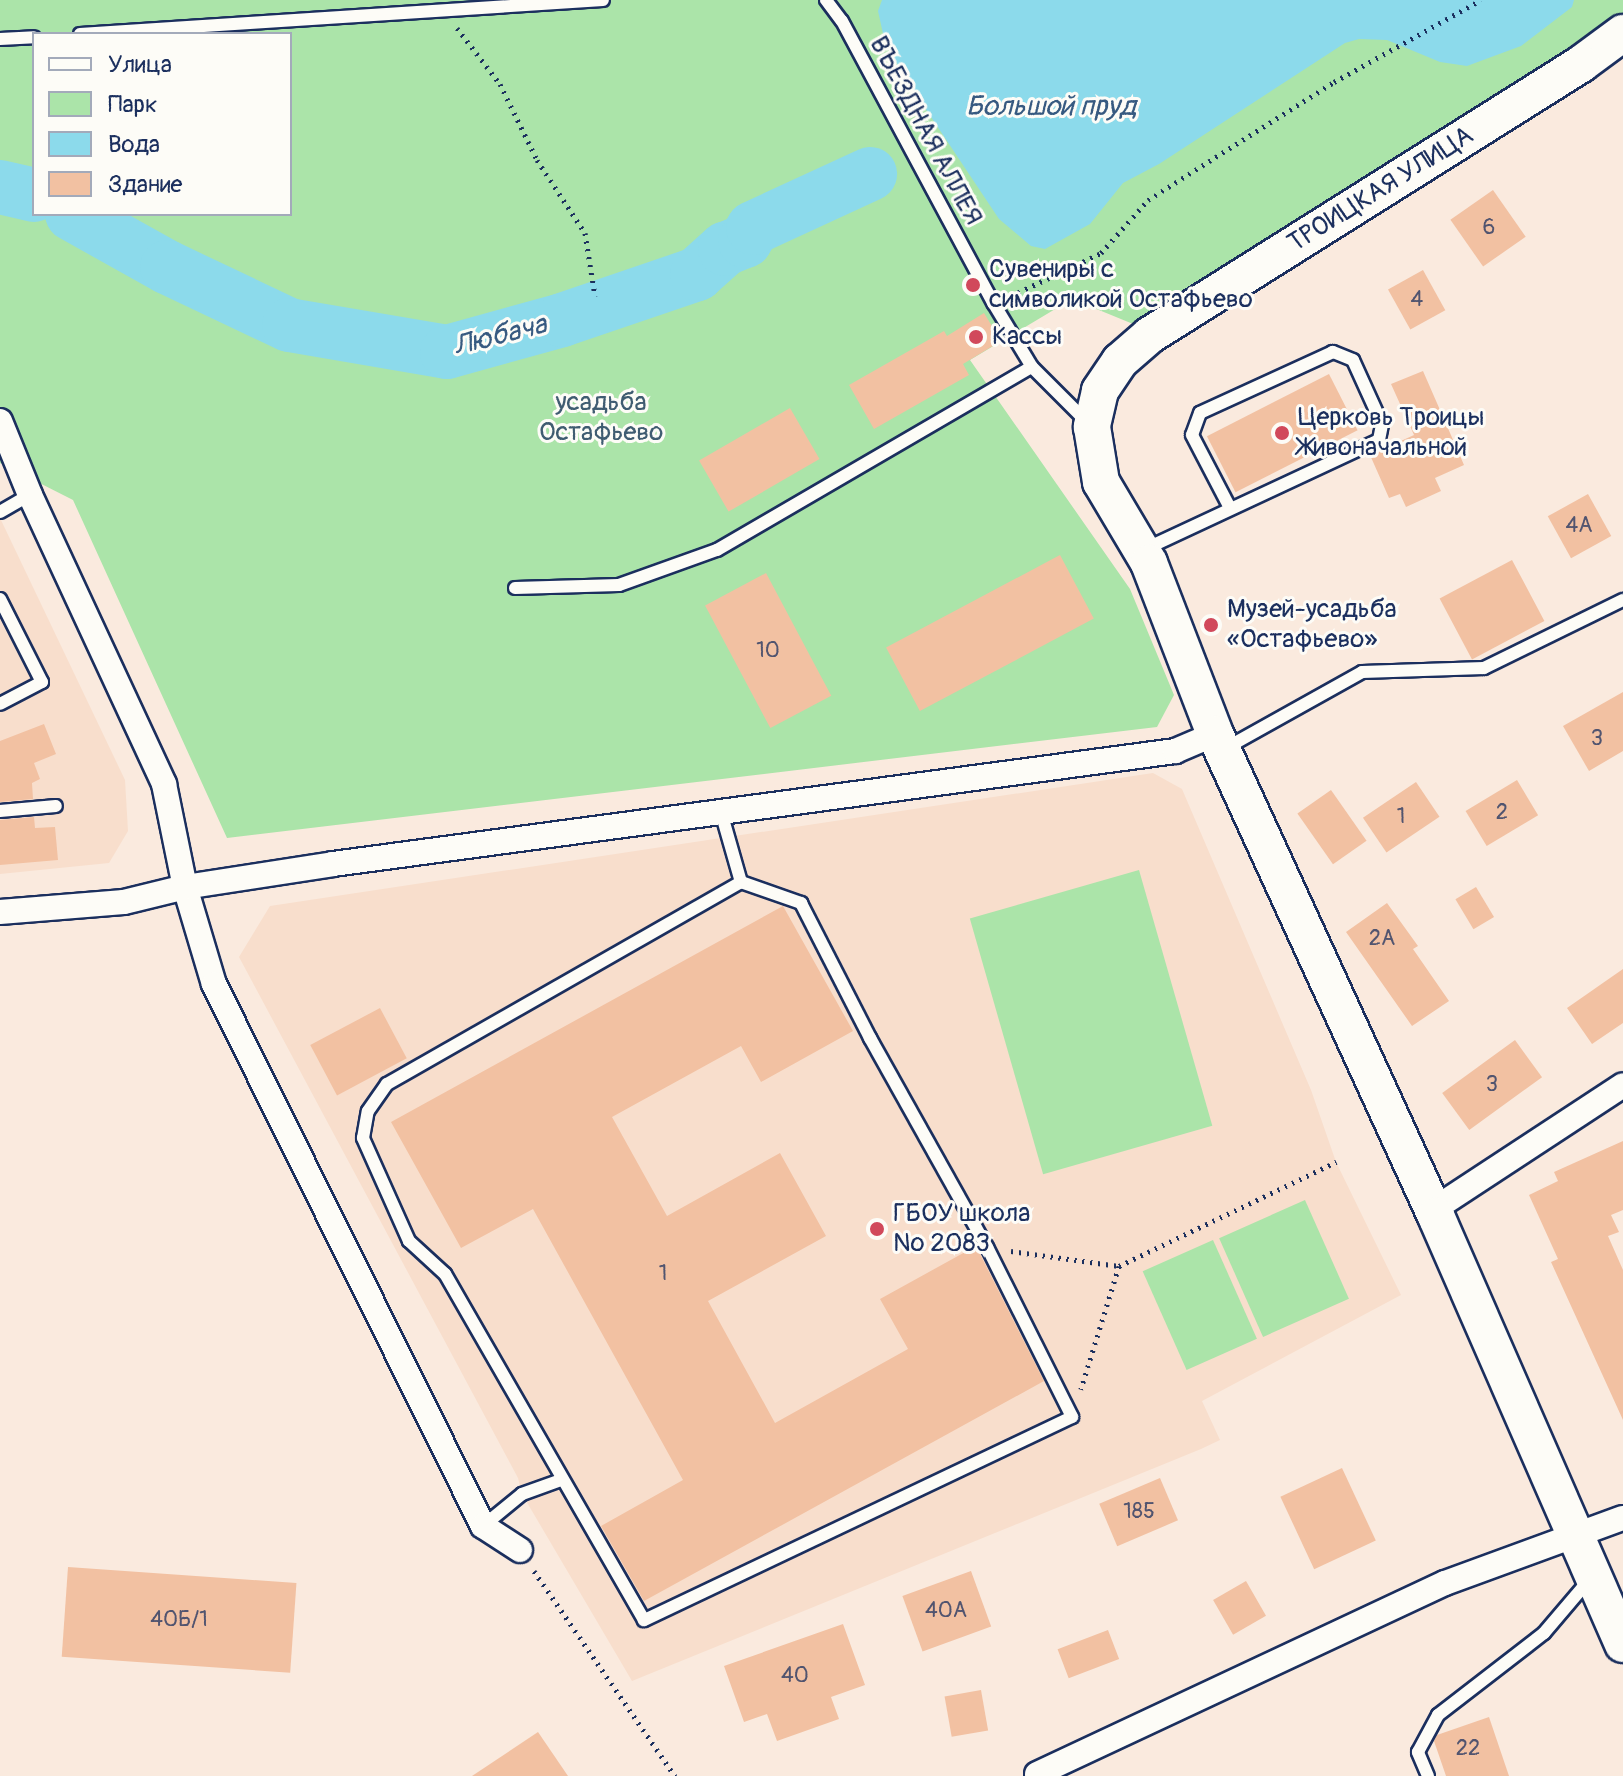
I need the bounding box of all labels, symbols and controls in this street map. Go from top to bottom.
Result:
street label: ВЪЕЗДНАЯ АЛЛЕЯ [862,31,988,231]
legend [32,32,292,216]
text: Улица [108,50,172,79]
text: Парк [108,90,157,119]
water label: Большой пруд [966,90,1136,124]
street label: ТРОИЦКАЯ УЛИЦА [1283,120,1479,260]
text: Вода [108,130,160,159]
text: Здание [108,170,182,199]
house number: 6 [1483,215,1495,241]
place label: Сувениры с символикой Остафьево [989,254,1253,316]
marker: Сувениры с символикой Остафьево [964,276,982,294]
house number: 4 [1411,287,1423,313]
water label: Любача [450,308,550,364]
place label: Кассы [992,321,1062,353]
marker: Кассы [967,328,985,346]
park label: усадьба Остафьево [539,387,663,448]
place label: Церковь Троицы Живоначальной [1298,402,1485,464]
marker: Церковь Троицы Живоначальной [1273,424,1291,442]
house number: 4А [1565,513,1593,539]
place label: Музей-усадьба «Остафьево» [1227,594,1397,656]
marker: Музей-усадьба «Остафьево» [1202,616,1220,634]
house number: 10 [756,638,780,664]
house number: 3 [1591,726,1603,752]
house number: 2 [1496,800,1508,826]
house number: 1 [1397,804,1405,830]
house number: 2А [1369,926,1395,952]
house number: 3 [1486,1072,1498,1098]
place label: ГБОУ школа № 2083 [893,1198,1030,1260]
marker: ГБОУ школа № 2083 [868,1220,886,1238]
house number: 1 [659,1261,667,1287]
house number: 185 [1123,1499,1155,1525]
house number: 40А [925,1598,967,1624]
house number: 40Б/1 [150,1607,208,1633]
house number: 40 [781,1663,809,1689]
house number: 22 [1456,1736,1480,1762]

